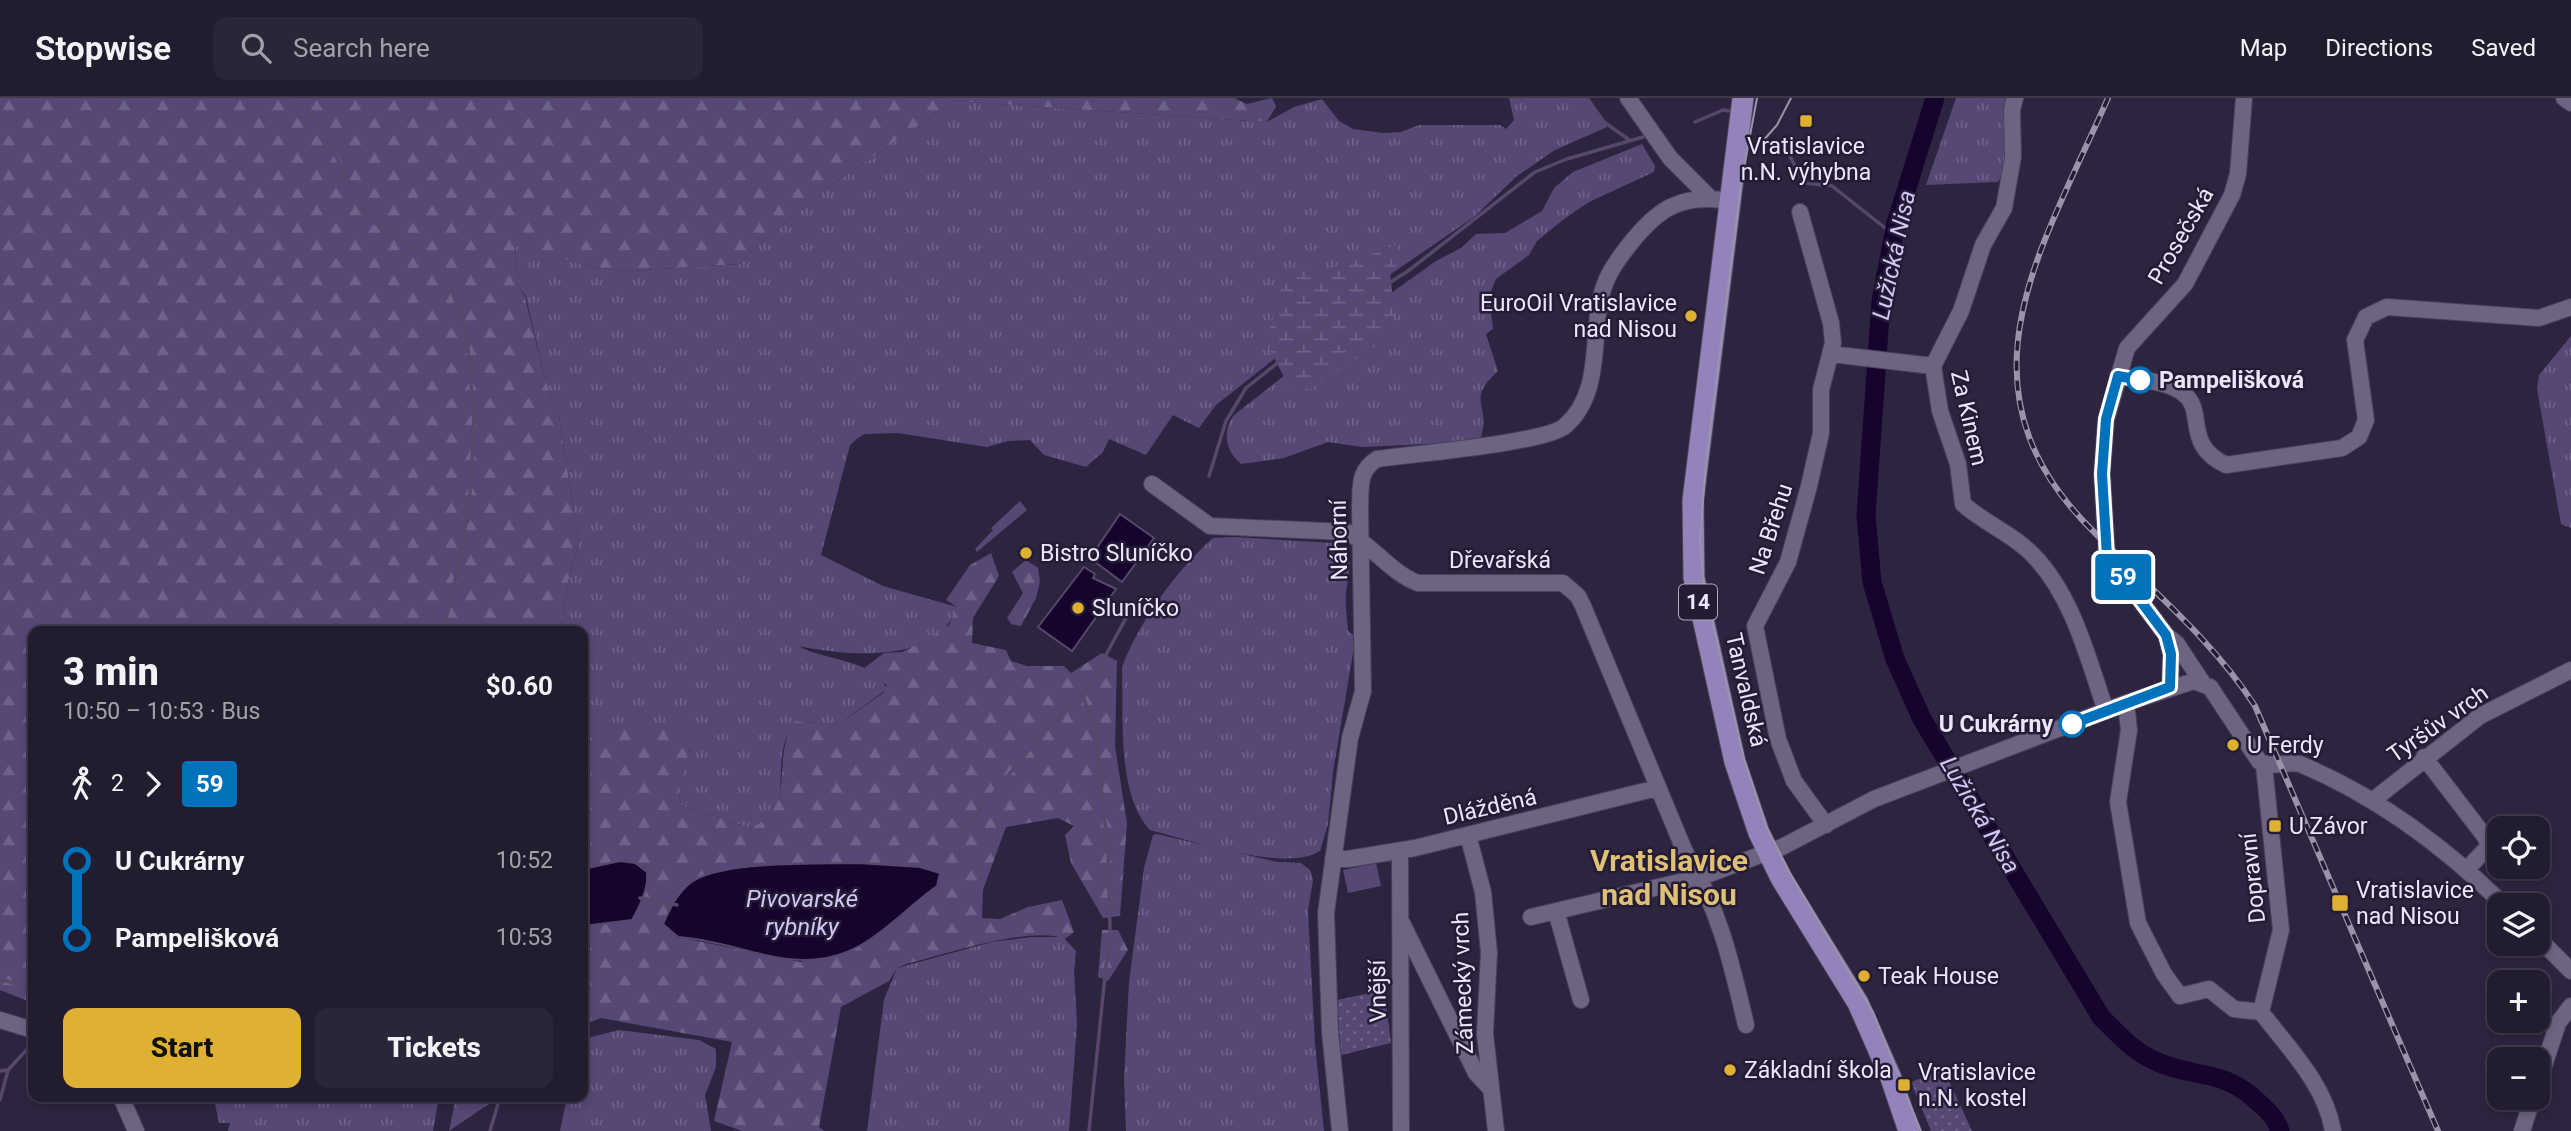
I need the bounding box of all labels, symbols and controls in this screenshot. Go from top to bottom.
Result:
search box [213,17,703,80]
text: Stopwise [35,29,171,68]
icon: search [237,29,275,67]
text: Search here [293,33,430,63]
text: Map [2240,34,2287,62]
text: Directions [2325,34,2433,62]
text: Saved [2471,34,2536,62]
marker: Vratislavice n.N. výhybna [1798,113,1814,129]
place label: Vratislavice n.N. výhybna [1741,133,1871,186]
street label: Prosečská [2142,183,2220,289]
water label: Lužická Nisa [1867,188,1921,322]
place label: EuroOil Vratislavice nad Nisou [1480,290,1677,343]
marker: EuroOil Vratislavice nad Nisou [1683,308,1699,324]
marker: Pampelišková [2127,367,2153,393]
place label: Pampelišková [2159,367,2304,394]
street label: Za Kinem [1945,368,1993,468]
street label: Na Břehu [1744,480,1798,578]
street label: Náhorní [1325,498,1353,581]
place label: Bistro Sluníčko [1040,540,1193,567]
marker: Bistro Sluníčko [1018,545,1034,561]
street label: Dřevařská [1449,547,1551,574]
line badge: 59 [2092,554,2154,600]
text: 59 [2109,563,2137,591]
road number: 14 [1679,584,1717,620]
place label: Sluníčko [1092,595,1179,622]
marker: Sluníčko [1070,600,1086,616]
street label: Tanvaldská [1720,631,1772,749]
text: 3 min [63,650,159,694]
text: $0.60 [486,671,553,701]
street label: Tyršův vrch [2383,680,2493,768]
text: 10:50 – 10:53 · Bus [63,698,260,725]
place label: U Cukrárny [1939,711,2053,738]
marker: U Cukrárny [2059,711,2085,737]
place label: U Ferdy [2247,732,2324,759]
marker: U Ferdy [2225,737,2241,753]
water label: Lužická Nisa [1934,751,2026,879]
icon: walk [63,765,101,803]
icon: forward [134,765,172,803]
text: 2 [111,770,124,797]
text: 59 [196,770,223,798]
street label: Dlážděná [1441,783,1539,831]
place label: U Závor [2289,813,2368,840]
map controls [2487,816,2550,1110]
button: locate [2487,816,2550,879]
marker: U Závor [2267,818,2283,834]
street label: Dopravní [2235,830,2271,924]
district label: Vratislavice nad Nisou [1590,843,1748,912]
text: U Cukrárny [115,846,244,876]
text: 10:52 [496,847,553,874]
place label: Vratislavice nad Nisou [2356,877,2474,930]
water label: Pivovarské rybníky [746,885,858,941]
marker: Vratislavice nad Nisou [2330,893,2350,913]
button: layers [2487,893,2550,956]
street label: Zámecký vrch [1447,911,1479,1055]
text: Pampelišková [115,923,279,953]
text: 10:53 [496,924,553,951]
street label: Vnější [1364,958,1392,1023]
place label: Teak House [1878,963,1999,990]
marker: Teak House [1856,968,1872,984]
button: + [2487,970,2550,1033]
button: Start [63,1008,301,1088]
button: Tickets [315,1008,553,1088]
button: − [2487,1047,2550,1110]
place label: Základní škola [1744,1057,1892,1084]
place label: Vratislavice n.N. kostel [1918,1059,2036,1112]
marker: Základní škola [1722,1062,1738,1078]
marker: Vratislavice n.N. kostel [1896,1077,1912,1093]

